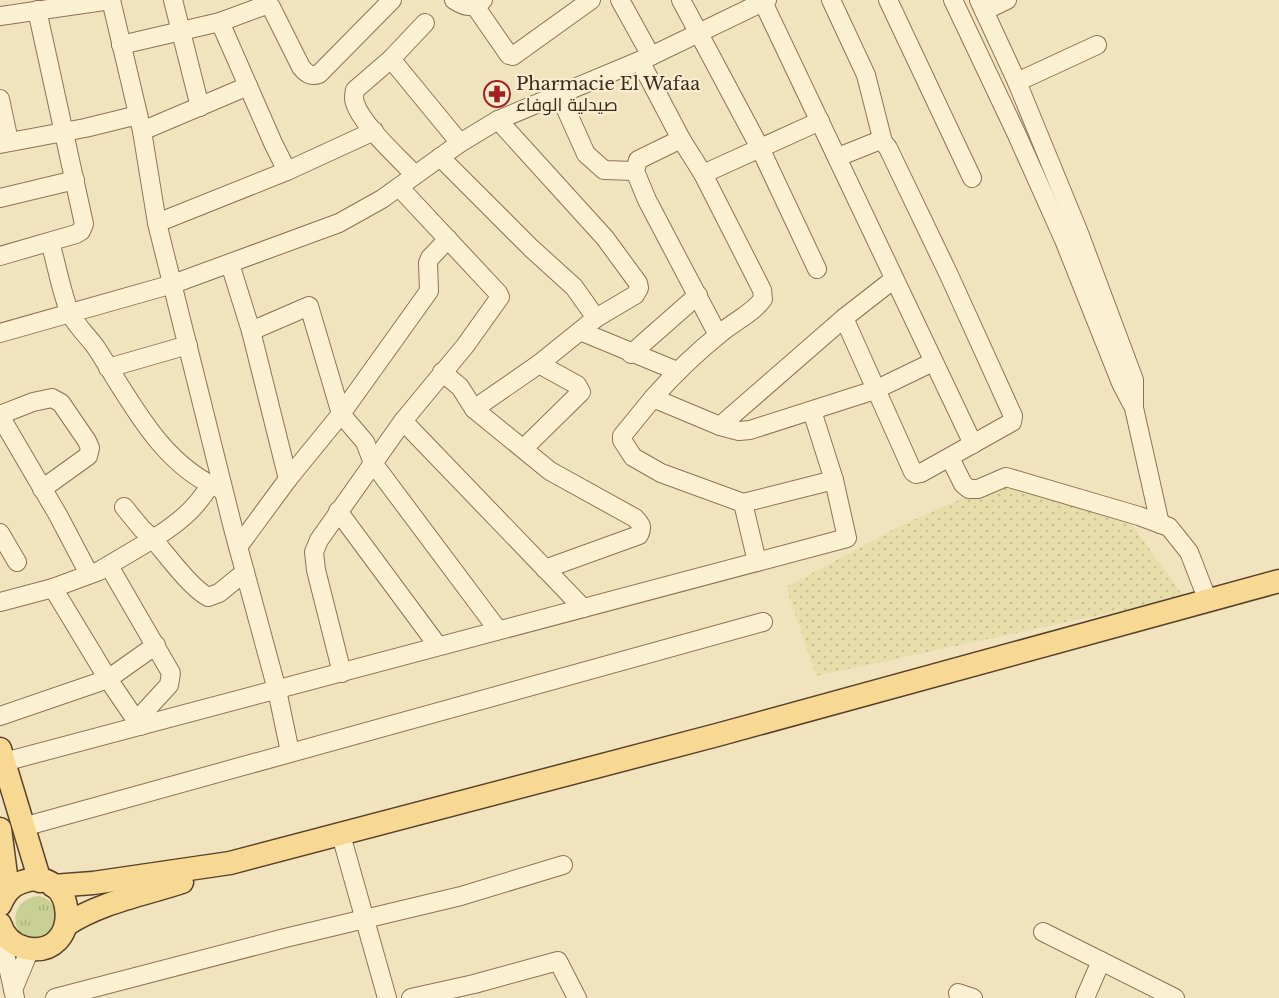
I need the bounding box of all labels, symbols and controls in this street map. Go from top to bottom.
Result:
place label: Pharmacie El Wafaa صيدلية الوفاء [516,73,700,116]
pharmacy icon: Pharmacie El Wafaa صيدلية الوفاء [482,79,512,109]

